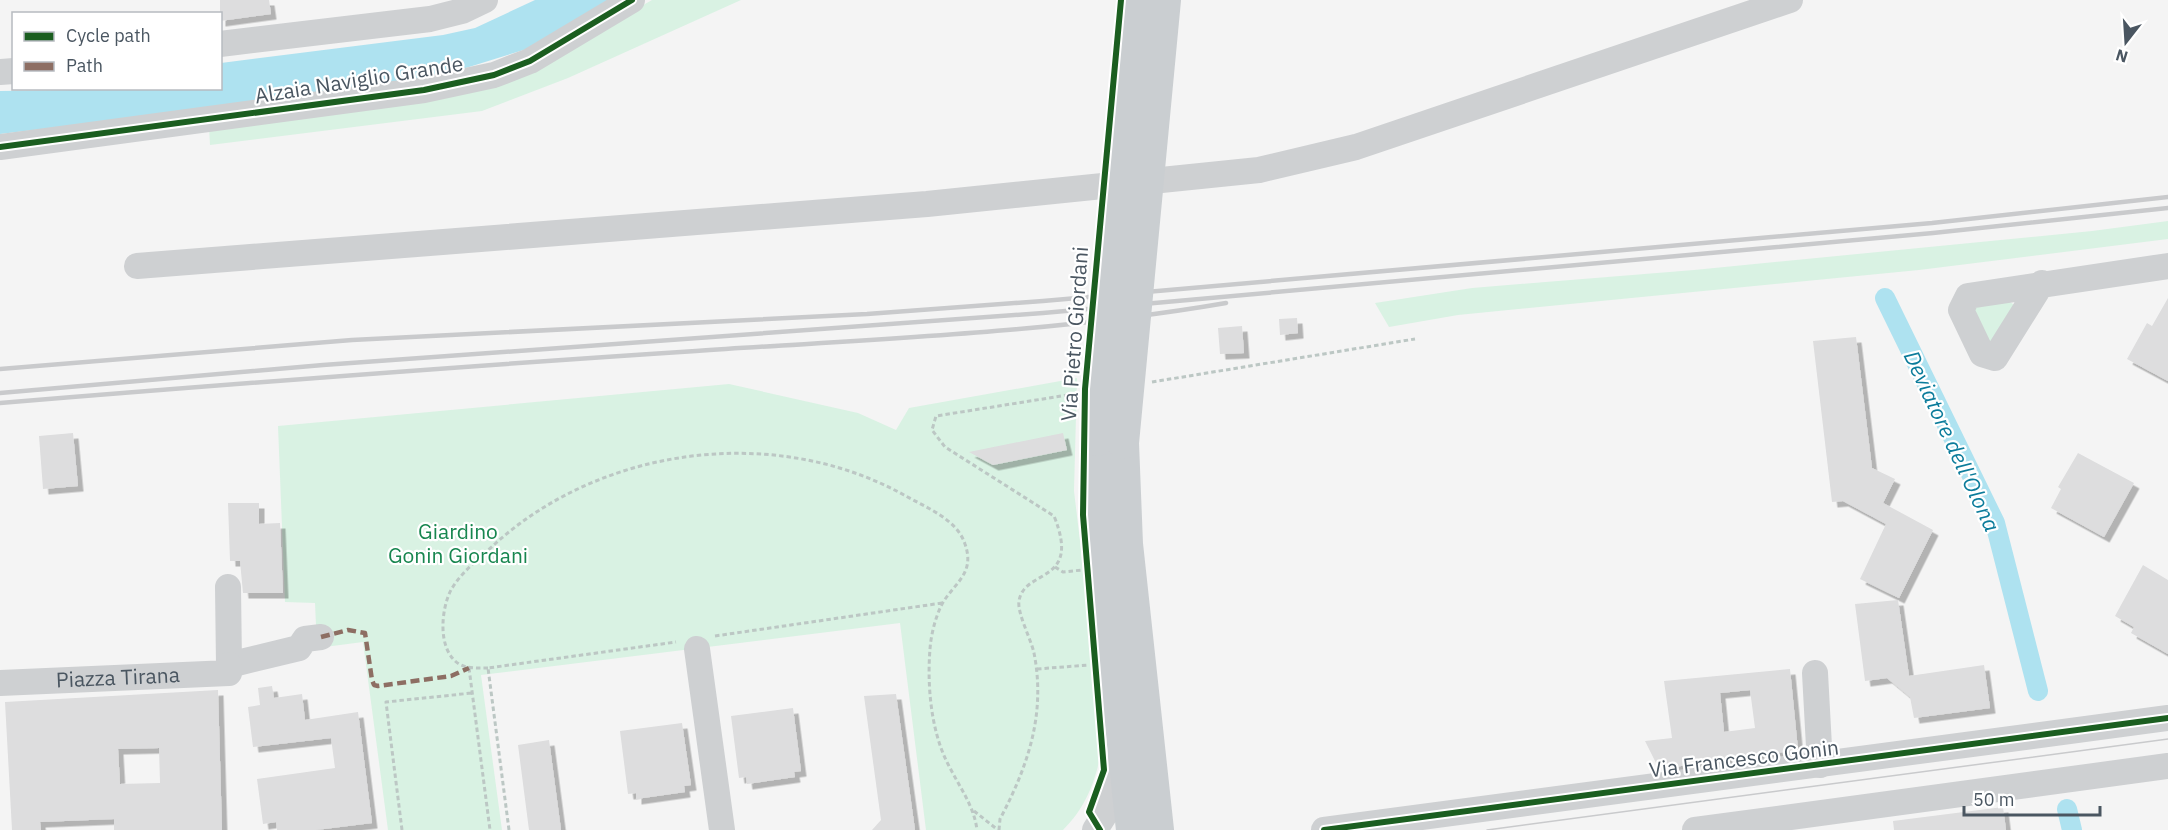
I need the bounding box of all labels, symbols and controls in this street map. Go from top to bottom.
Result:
legend [12,12,222,90]
north arrow [2096,12,2156,72]
text: Cycle path [66,24,151,47]
text: N [2113,45,2130,68]
street label: Alzaia Naviglio Grande [253,49,465,109]
text: Path [66,54,103,77]
street label: Via Pietro Giordani [1054,246,1094,422]
water label: Deviatore dell'Olona [1898,345,2007,536]
park label: Giardino Gonin Giordani [388,517,528,569]
street label: Piazza Tirana [55,660,180,694]
street label: Via Francesco Gonin [1647,732,1840,784]
scale bar [1964,779,2100,817]
text: 50 m [1973,788,2015,811]

